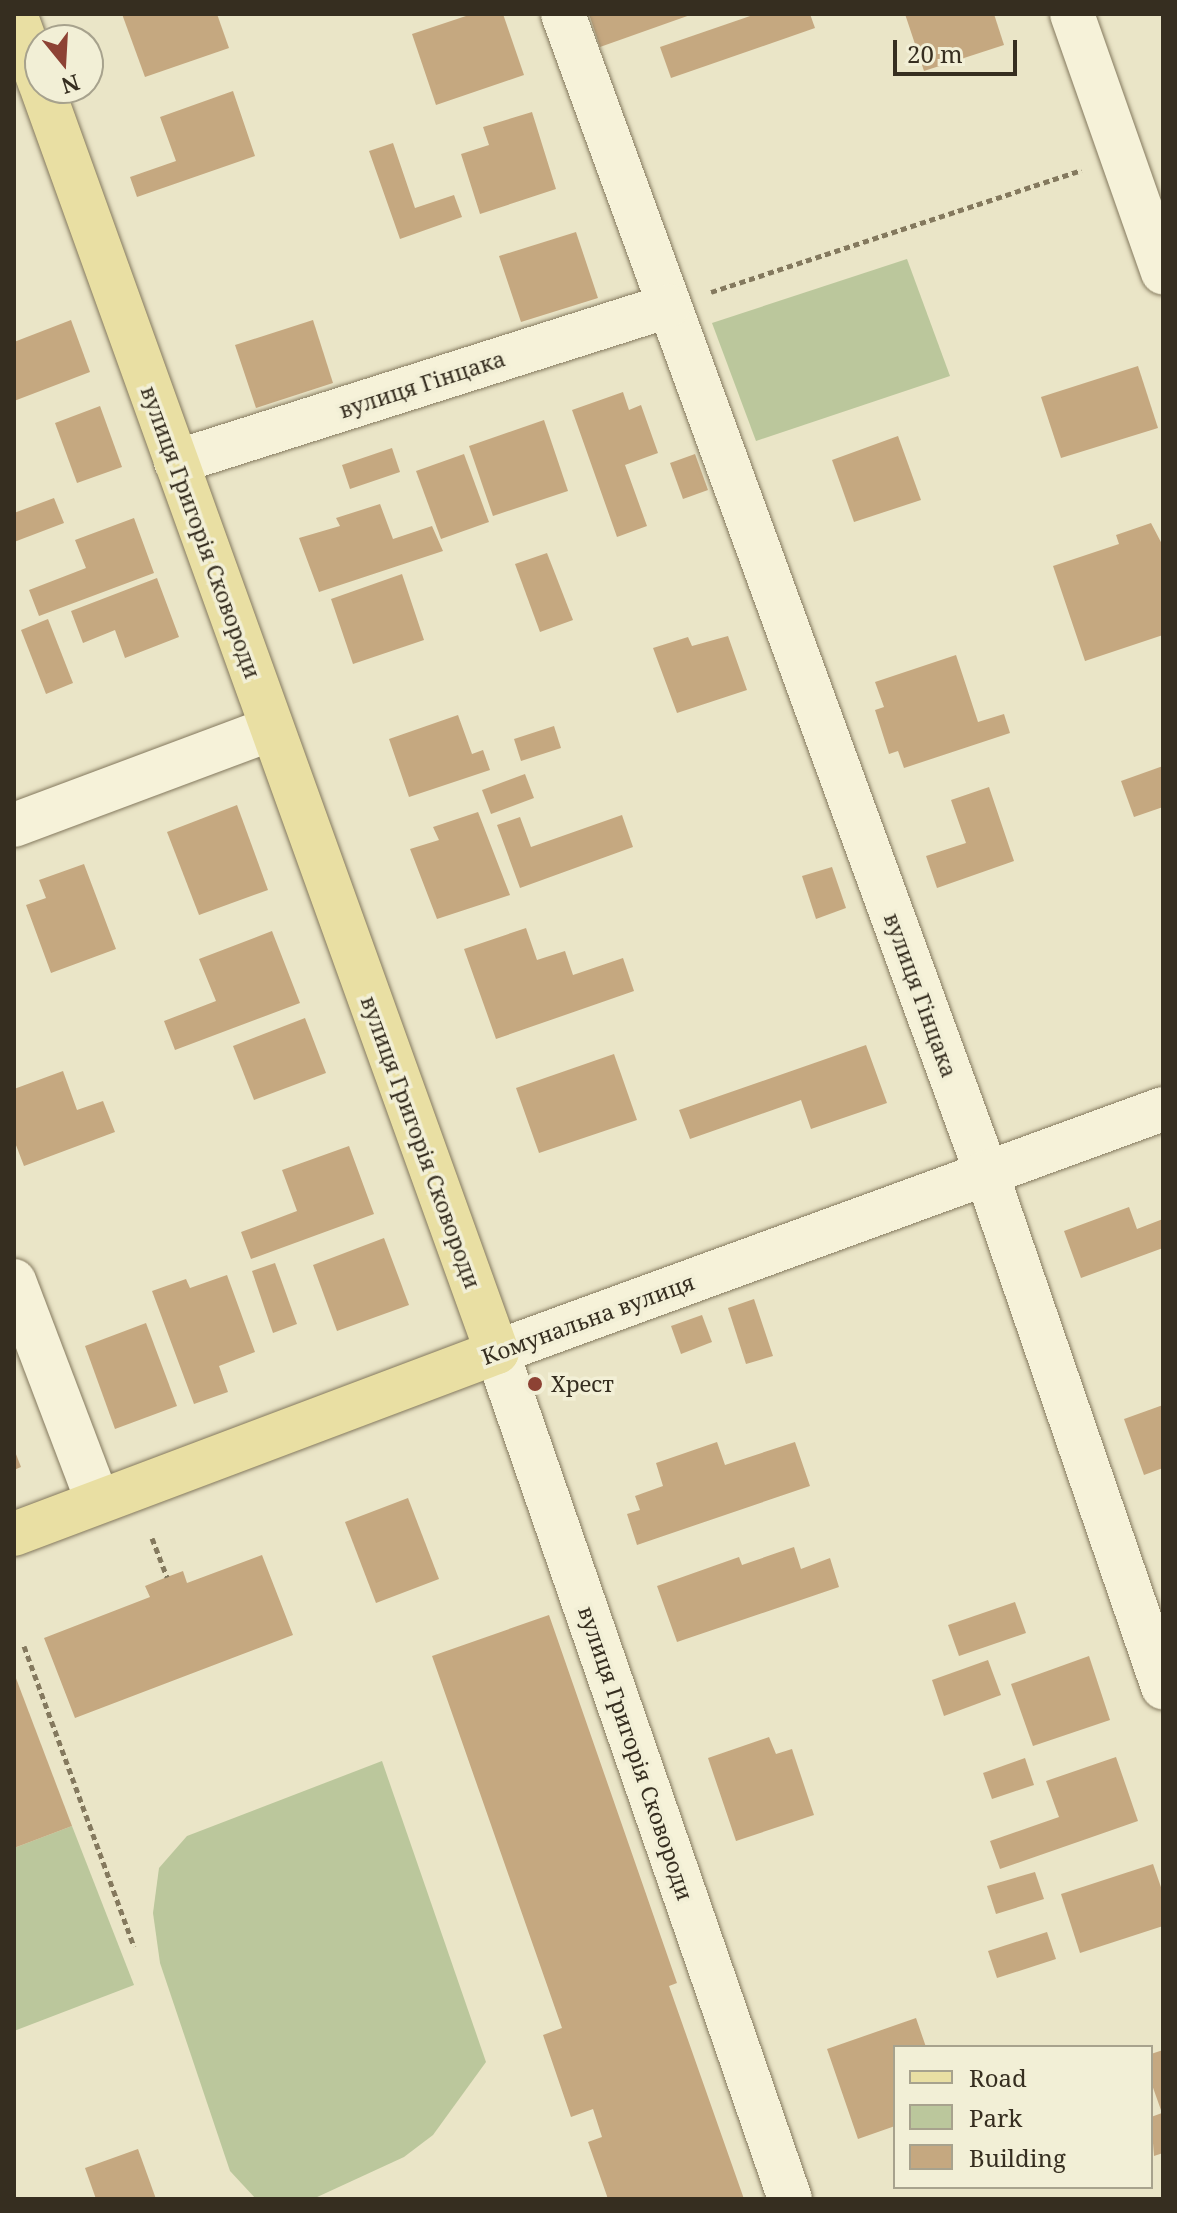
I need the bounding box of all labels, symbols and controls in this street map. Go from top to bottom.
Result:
north arrow [24,24,104,104]
scale bar [897,24,1021,74]
text: 20 m [907,37,963,70]
text: N [58,68,84,102]
street label: вулиця Гінцака [336,345,508,423]
street label: вулиця Григорія Сковороди [136,382,266,682]
street label: вулиця Гінцака [879,909,963,1081]
street label: вулиця Григорія Сковороди [356,992,486,1292]
street label: Комунальна вулиця [478,1268,698,1370]
place label: Хрест [551,1371,614,1397]
marker: Хрест [526,1375,544,1393]
street label: вулиця Григорія Сковороди [573,1602,699,1904]
legend [893,2045,1153,2189]
text: Road [969,2061,1027,2094]
text: Park [969,2101,1022,2134]
text: Building [969,2141,1066,2174]

